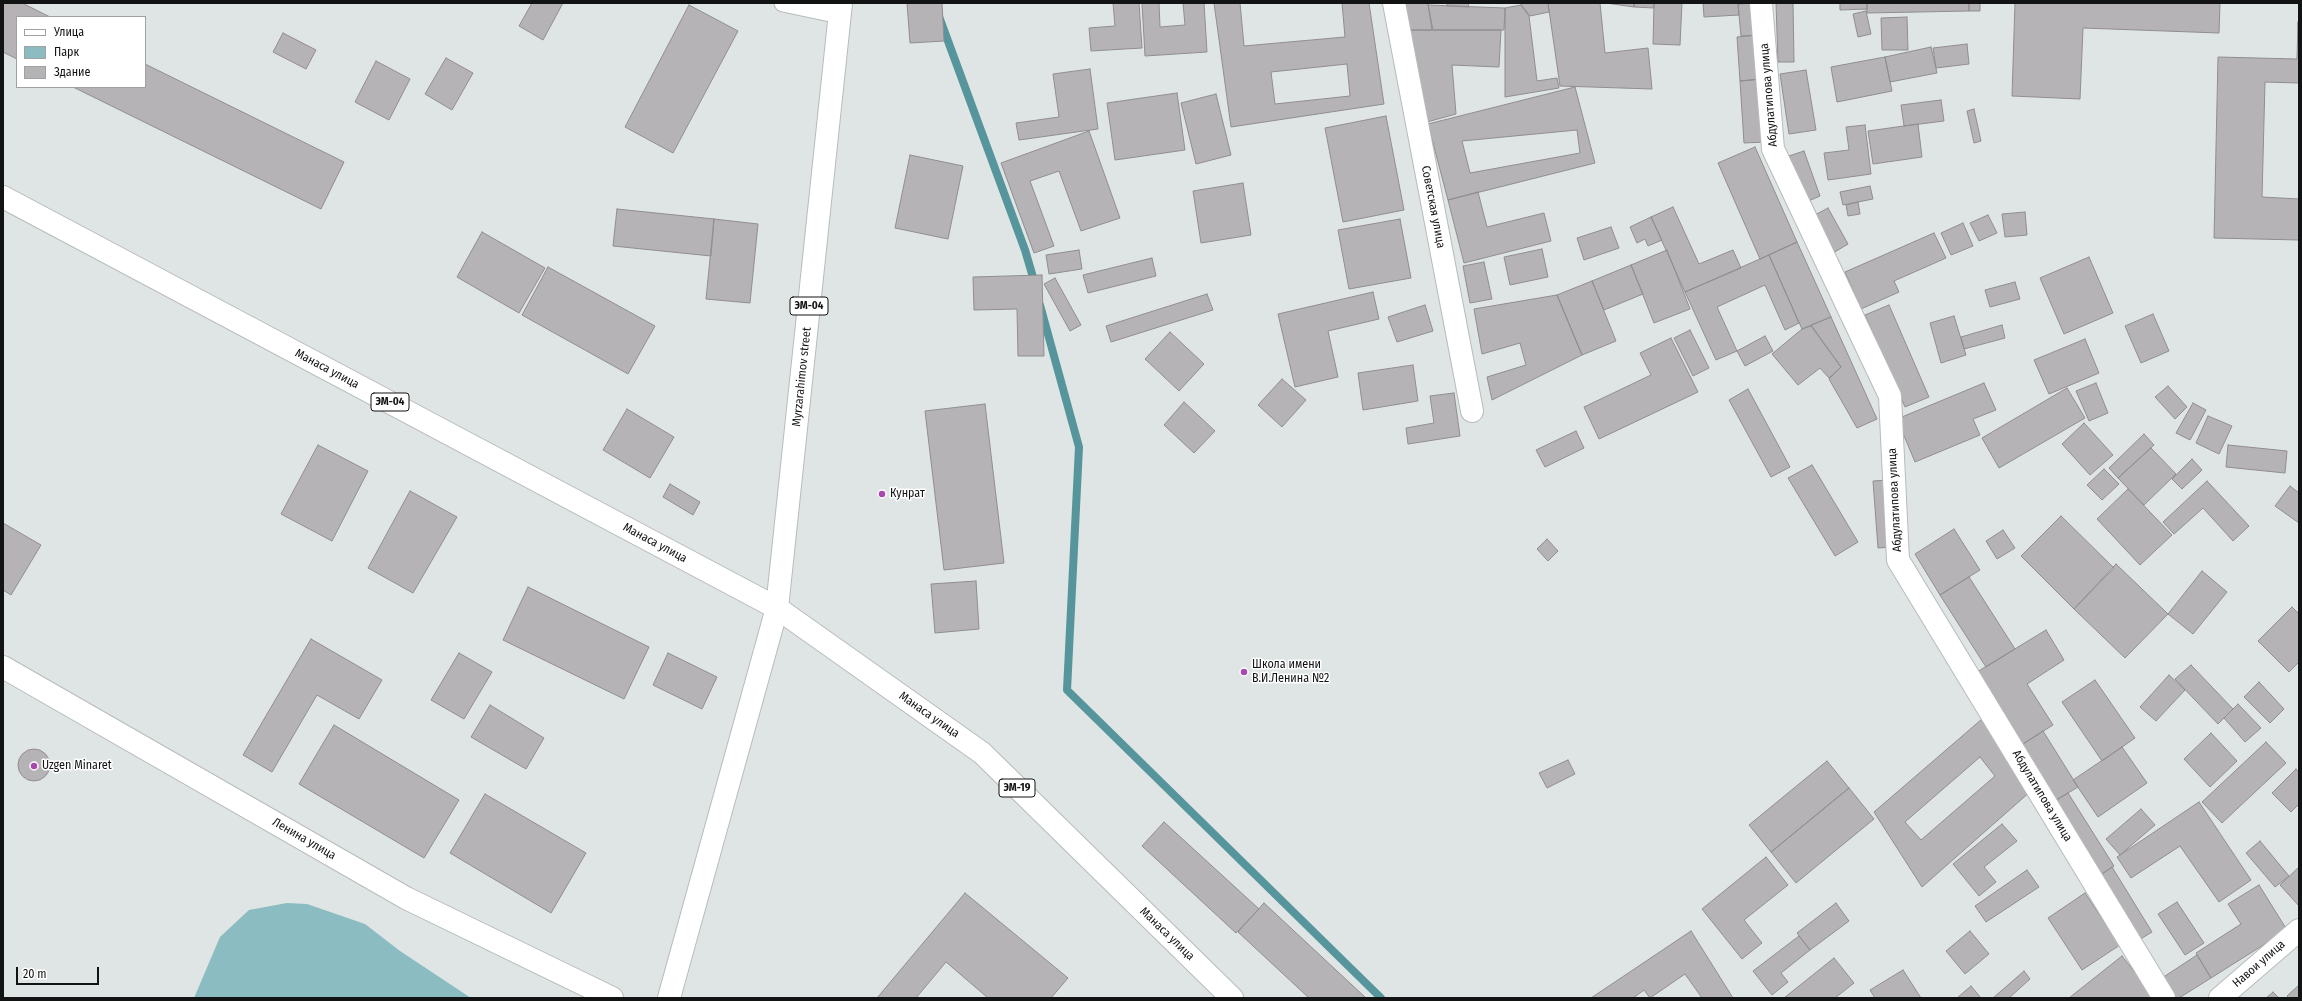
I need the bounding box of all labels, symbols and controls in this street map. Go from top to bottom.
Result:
legend [16,16,146,88]
text: Улица [54,25,84,39]
street label: Абдулатипова улица [1757,42,1781,148]
text: Парк [54,45,79,59]
text: Здание [54,65,90,79]
street label: Советская улица [1418,165,1448,249]
road number: ЭМ-04 [790,297,828,315]
street label: Myrzarahimov street [790,327,814,427]
street label: Манаса улица [293,346,361,392]
road number: ЭМ-04 [371,393,409,411]
street label: Абдулатипова улица [1885,448,1905,552]
place label: Кунрат [890,487,925,501]
marker: Кунрат [877,489,887,499]
street label: Манаса улица [621,520,689,566]
place label: Школа имени В.И.Ленина №2 [1252,658,1329,686]
marker: Школа имени В.И.Ленина №2 [1239,667,1249,677]
street label: Манаса улица [896,689,962,741]
street label: Абдулатипова улица [2009,748,2075,844]
place label: Uzgen Minaret [42,759,112,773]
marker: Uzgen Minaret [29,761,39,771]
road number: ЭМ-19 [999,779,1035,797]
street label: Ленина улица [270,815,338,863]
street label: Манаса улица [1137,904,1197,964]
street label: Навои улица [2230,937,2288,991]
scale bar [18,959,101,985]
text: 20 m [23,967,47,981]

